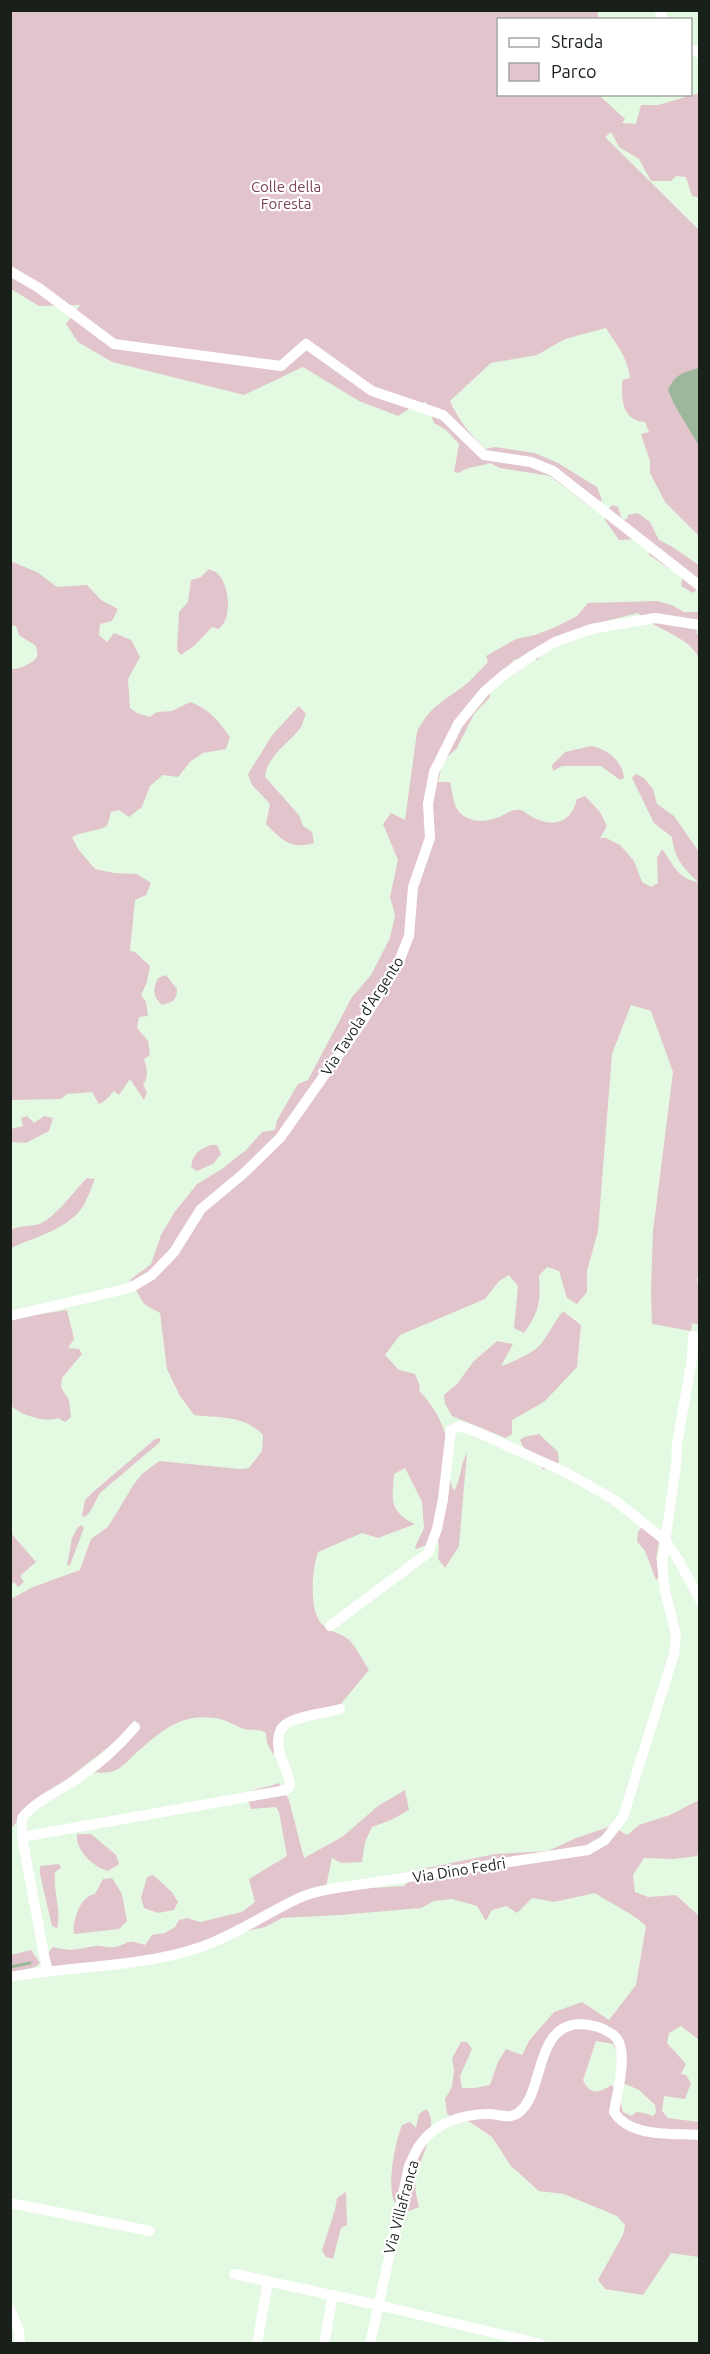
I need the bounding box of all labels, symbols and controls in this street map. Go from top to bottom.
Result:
legend [497,18,692,96]
text: Strada [551,31,603,51]
text: Parco [551,61,597,81]
park label: Colle della Foresta [251,178,321,212]
street label: Via Tavola d'Argento [317,953,407,1079]
street label: Via Dino Fedri [411,1854,507,1886]
street label: Via Villafranca [380,2158,422,2256]

